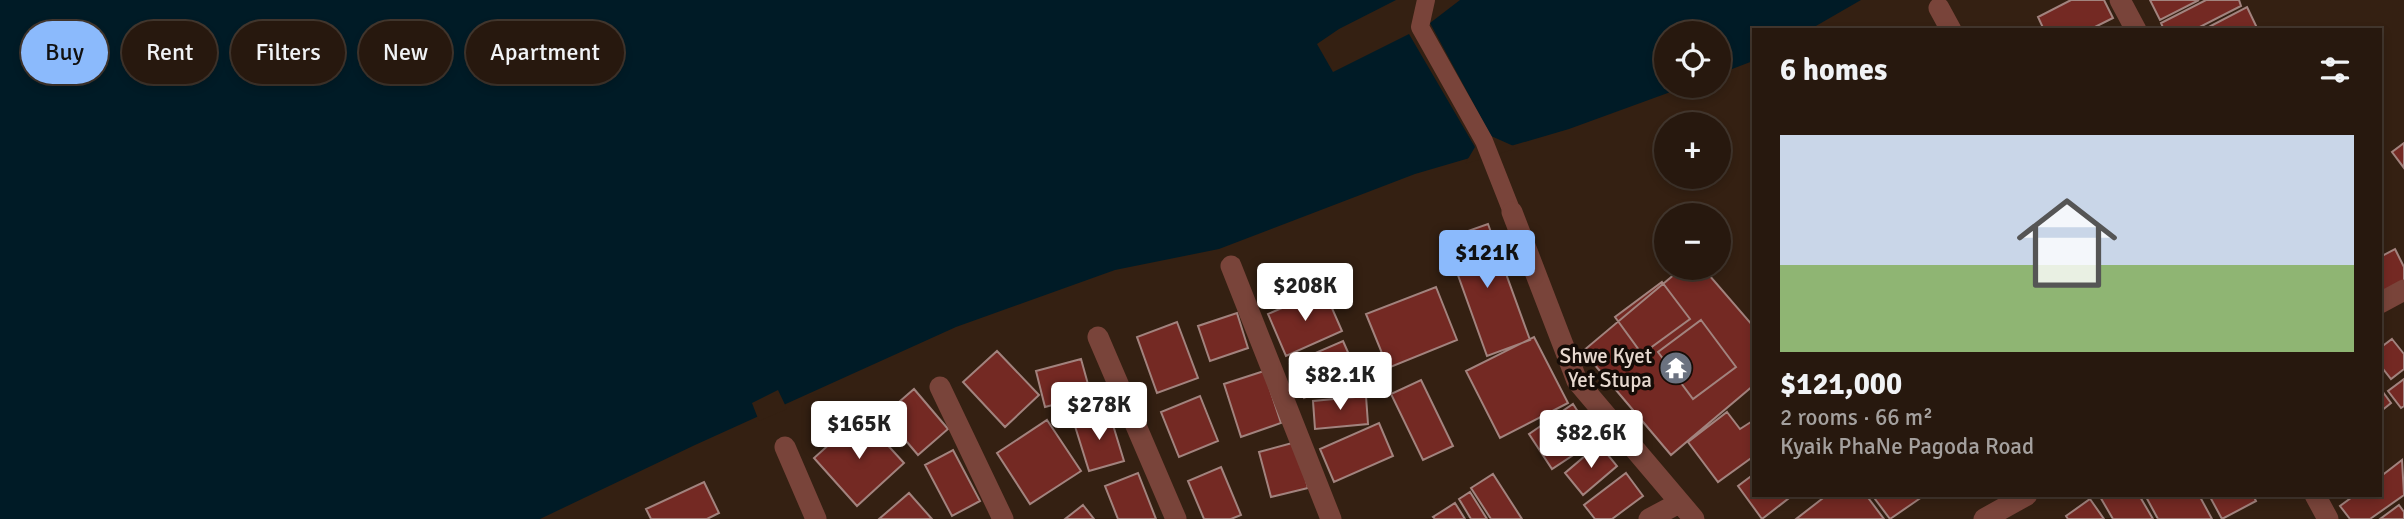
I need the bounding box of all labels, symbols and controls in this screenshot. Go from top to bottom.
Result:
chip: Buy [21,21,108,84]
chip: Rent [122,21,217,84]
chip: Filters [231,21,345,84]
chip: New [359,21,452,84]
chip: Apartment [466,21,624,84]
map controls [1654,21,1731,280]
button: locate [1654,21,1731,98]
icon: filters [2316,51,2354,89]
text: 6 homes [1780,52,1887,89]
button: + [1654,112,1731,189]
icon: home [2004,180,2130,306]
button: − [1654,203,1731,280]
pin: $121K [1438,230,1536,290]
text: $121K [1455,238,1519,267]
pin: $208K [1256,264,1354,323]
text: $208K [1273,271,1337,300]
place label: Shwe Kyet Yet Stupa [1560,343,1652,393]
temple icon: Shwe Kyet Yet Stupa [1657,349,1695,387]
pin: $82.1K [1283,352,1397,412]
text: $82.1K [1305,360,1375,389]
text: $121,000 [1780,366,1902,403]
pin: $278K [1050,382,1148,442]
text: $278K [1067,390,1131,419]
pin: $165K [810,402,908,461]
text: 2 rooms · 66 m² [1780,403,1933,432]
text: $165K [827,409,891,438]
pin: $82.6K [1534,410,1648,470]
text: $82.6K [1556,418,1626,447]
text: Kyaik PhaNe Pagoda Road [1780,432,2034,461]

